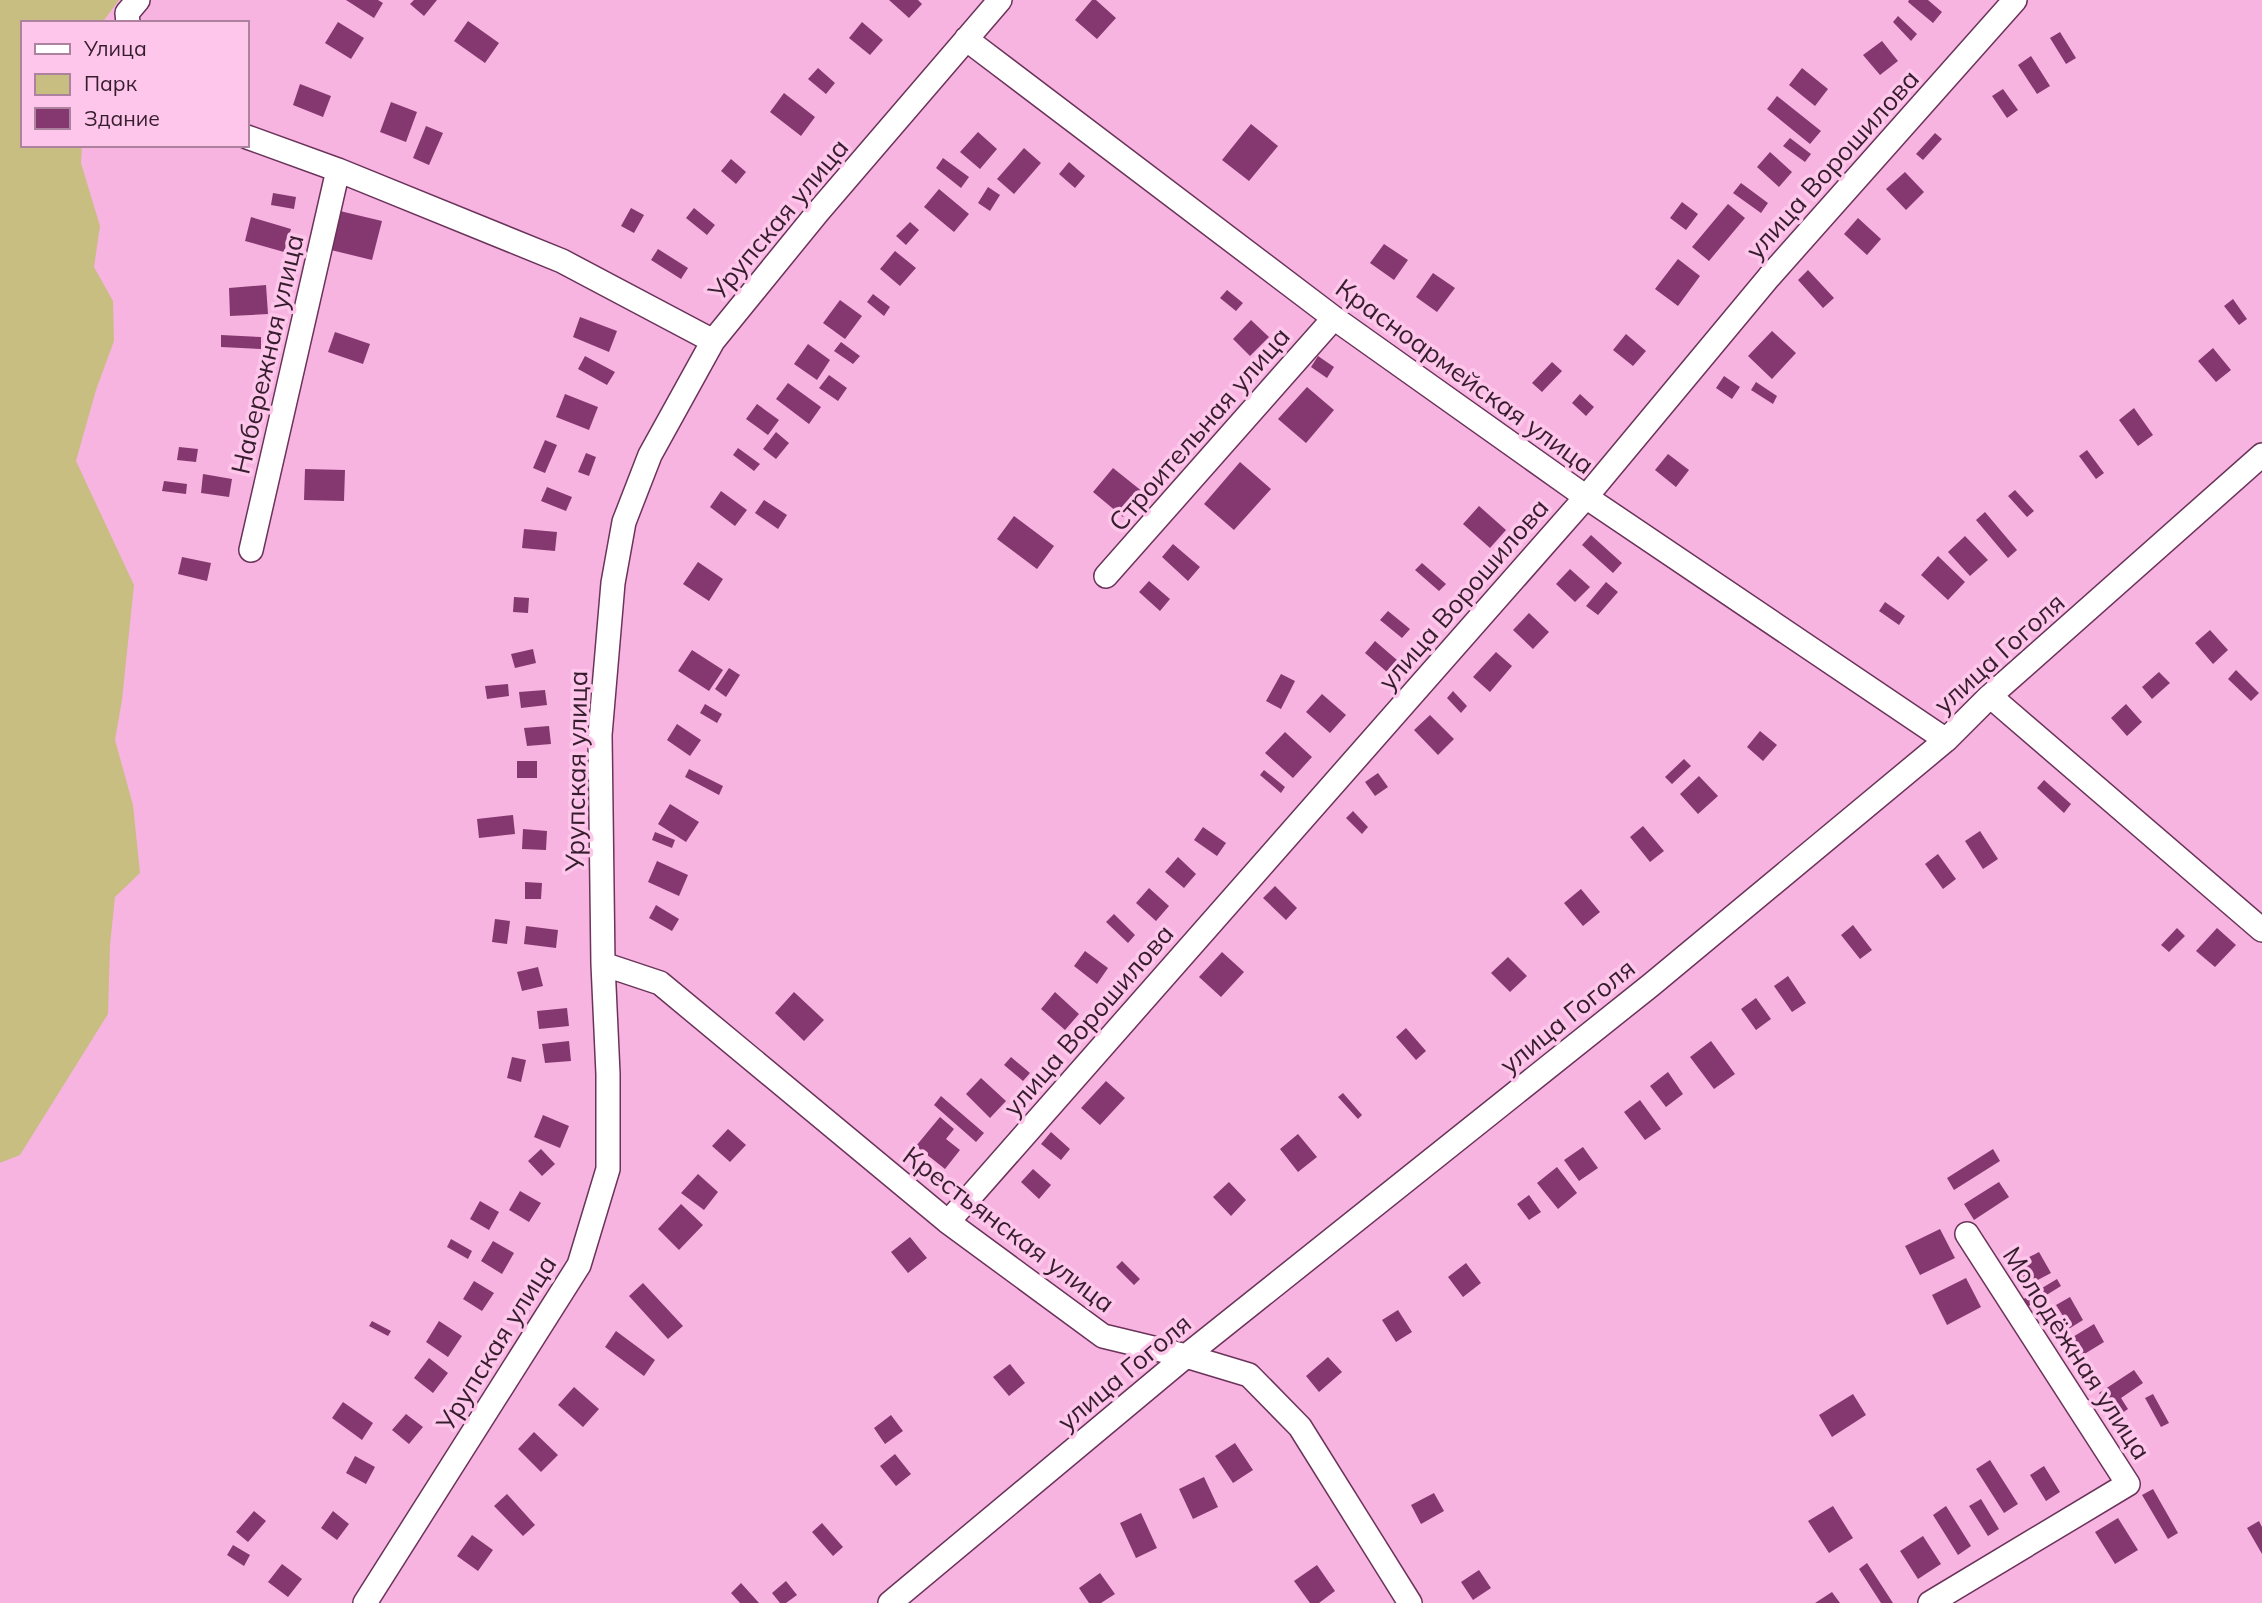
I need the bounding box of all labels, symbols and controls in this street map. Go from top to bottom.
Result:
legend [21,21,248,147]
text: Улица [83,35,147,61]
street label: улица Ворошилова [1738,62,1926,266]
text: Парк [84,70,138,96]
text: Здание [84,105,160,131]
street label: Урупская улица [700,131,855,307]
street label: Набережная улица [223,231,311,477]
street label: Красноармейская улица [1329,271,1601,481]
street label: Строительная улица [1101,320,1297,538]
street label: улица Ворошилова [1371,491,1555,697]
street label: улица Гоголя [1927,586,2071,720]
street label: Урупская улица [558,670,594,873]
street label: улица Ворошилова [996,917,1180,1123]
street label: улица Гоголя [1493,951,1641,1081]
street label: Крестьянская улица [897,1139,1121,1319]
street label: Молодёжная улица [1996,1240,2158,1466]
street label: Урупская улица [428,1249,563,1438]
street label: улица Гоголя [1050,1306,1198,1438]

